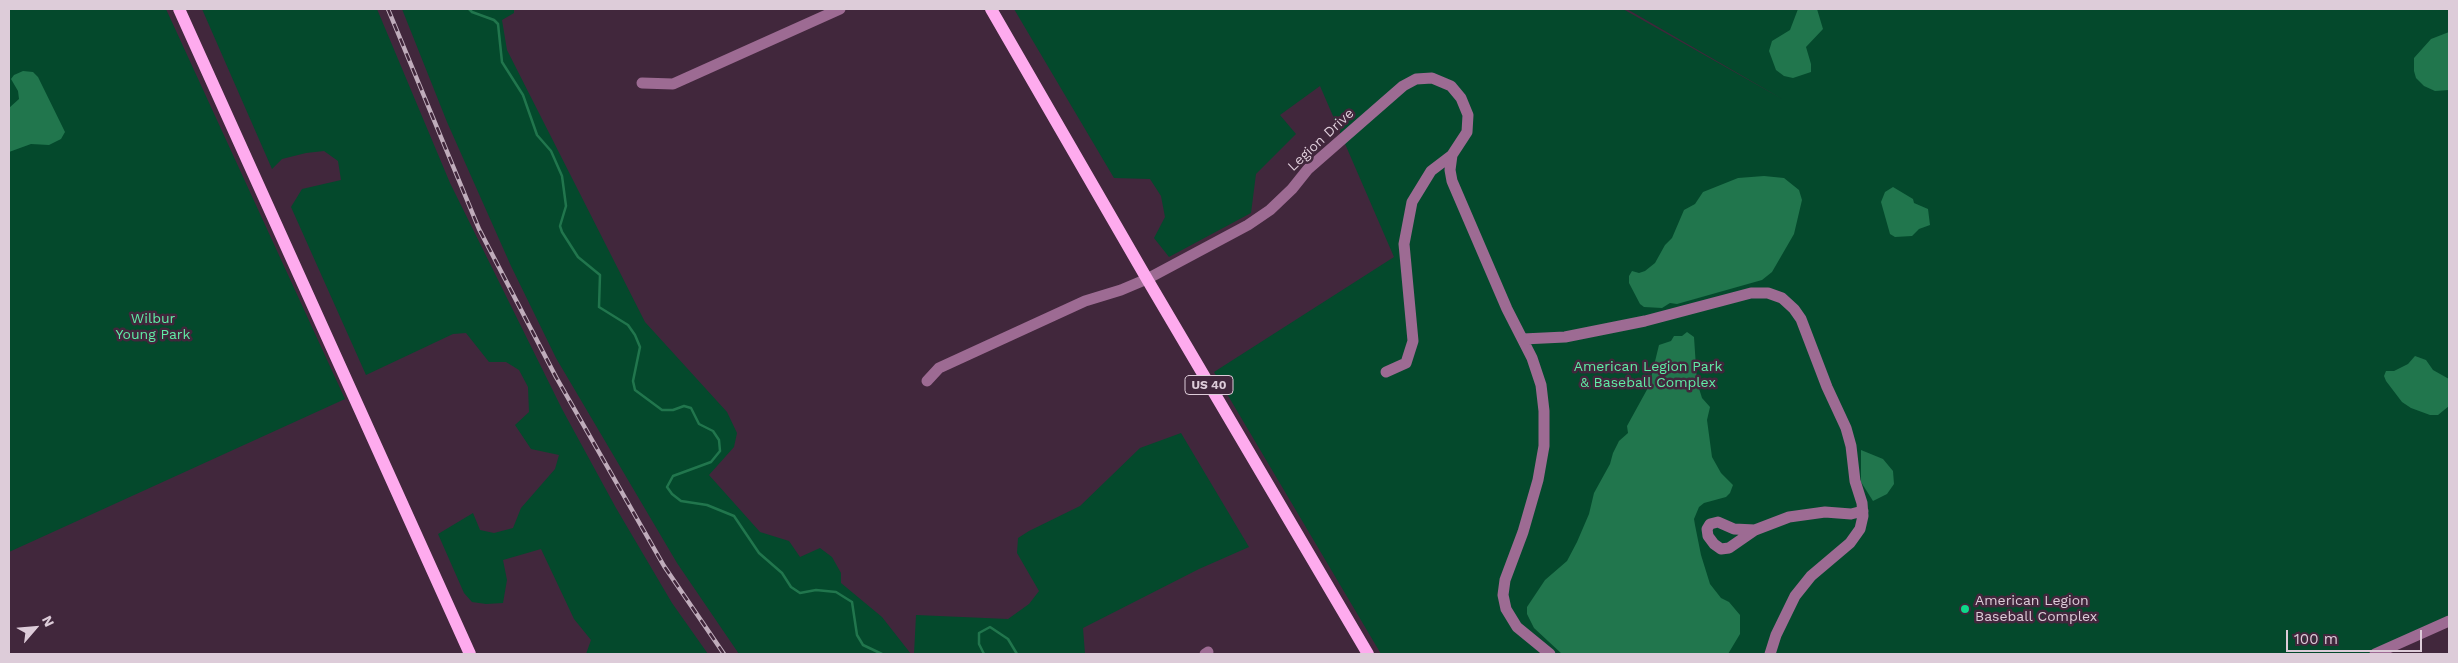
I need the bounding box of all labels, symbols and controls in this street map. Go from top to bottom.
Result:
street label: Legion Drive [1285,105,1357,175]
park label: Wilbur Young Park [115,311,191,344]
park label: American Legion Park & Baseball Complex [1574,359,1722,392]
road number: US 40 [1185,376,1233,394]
place label: American Legion Baseball Complex [1975,593,2097,626]
north arrow [10,603,60,653]
marker: American Legion Baseball Complex [1959,603,1971,615]
text: N [39,613,58,629]
scale bar [2288,620,2424,652]
text: 100 m [2294,630,2338,648]

